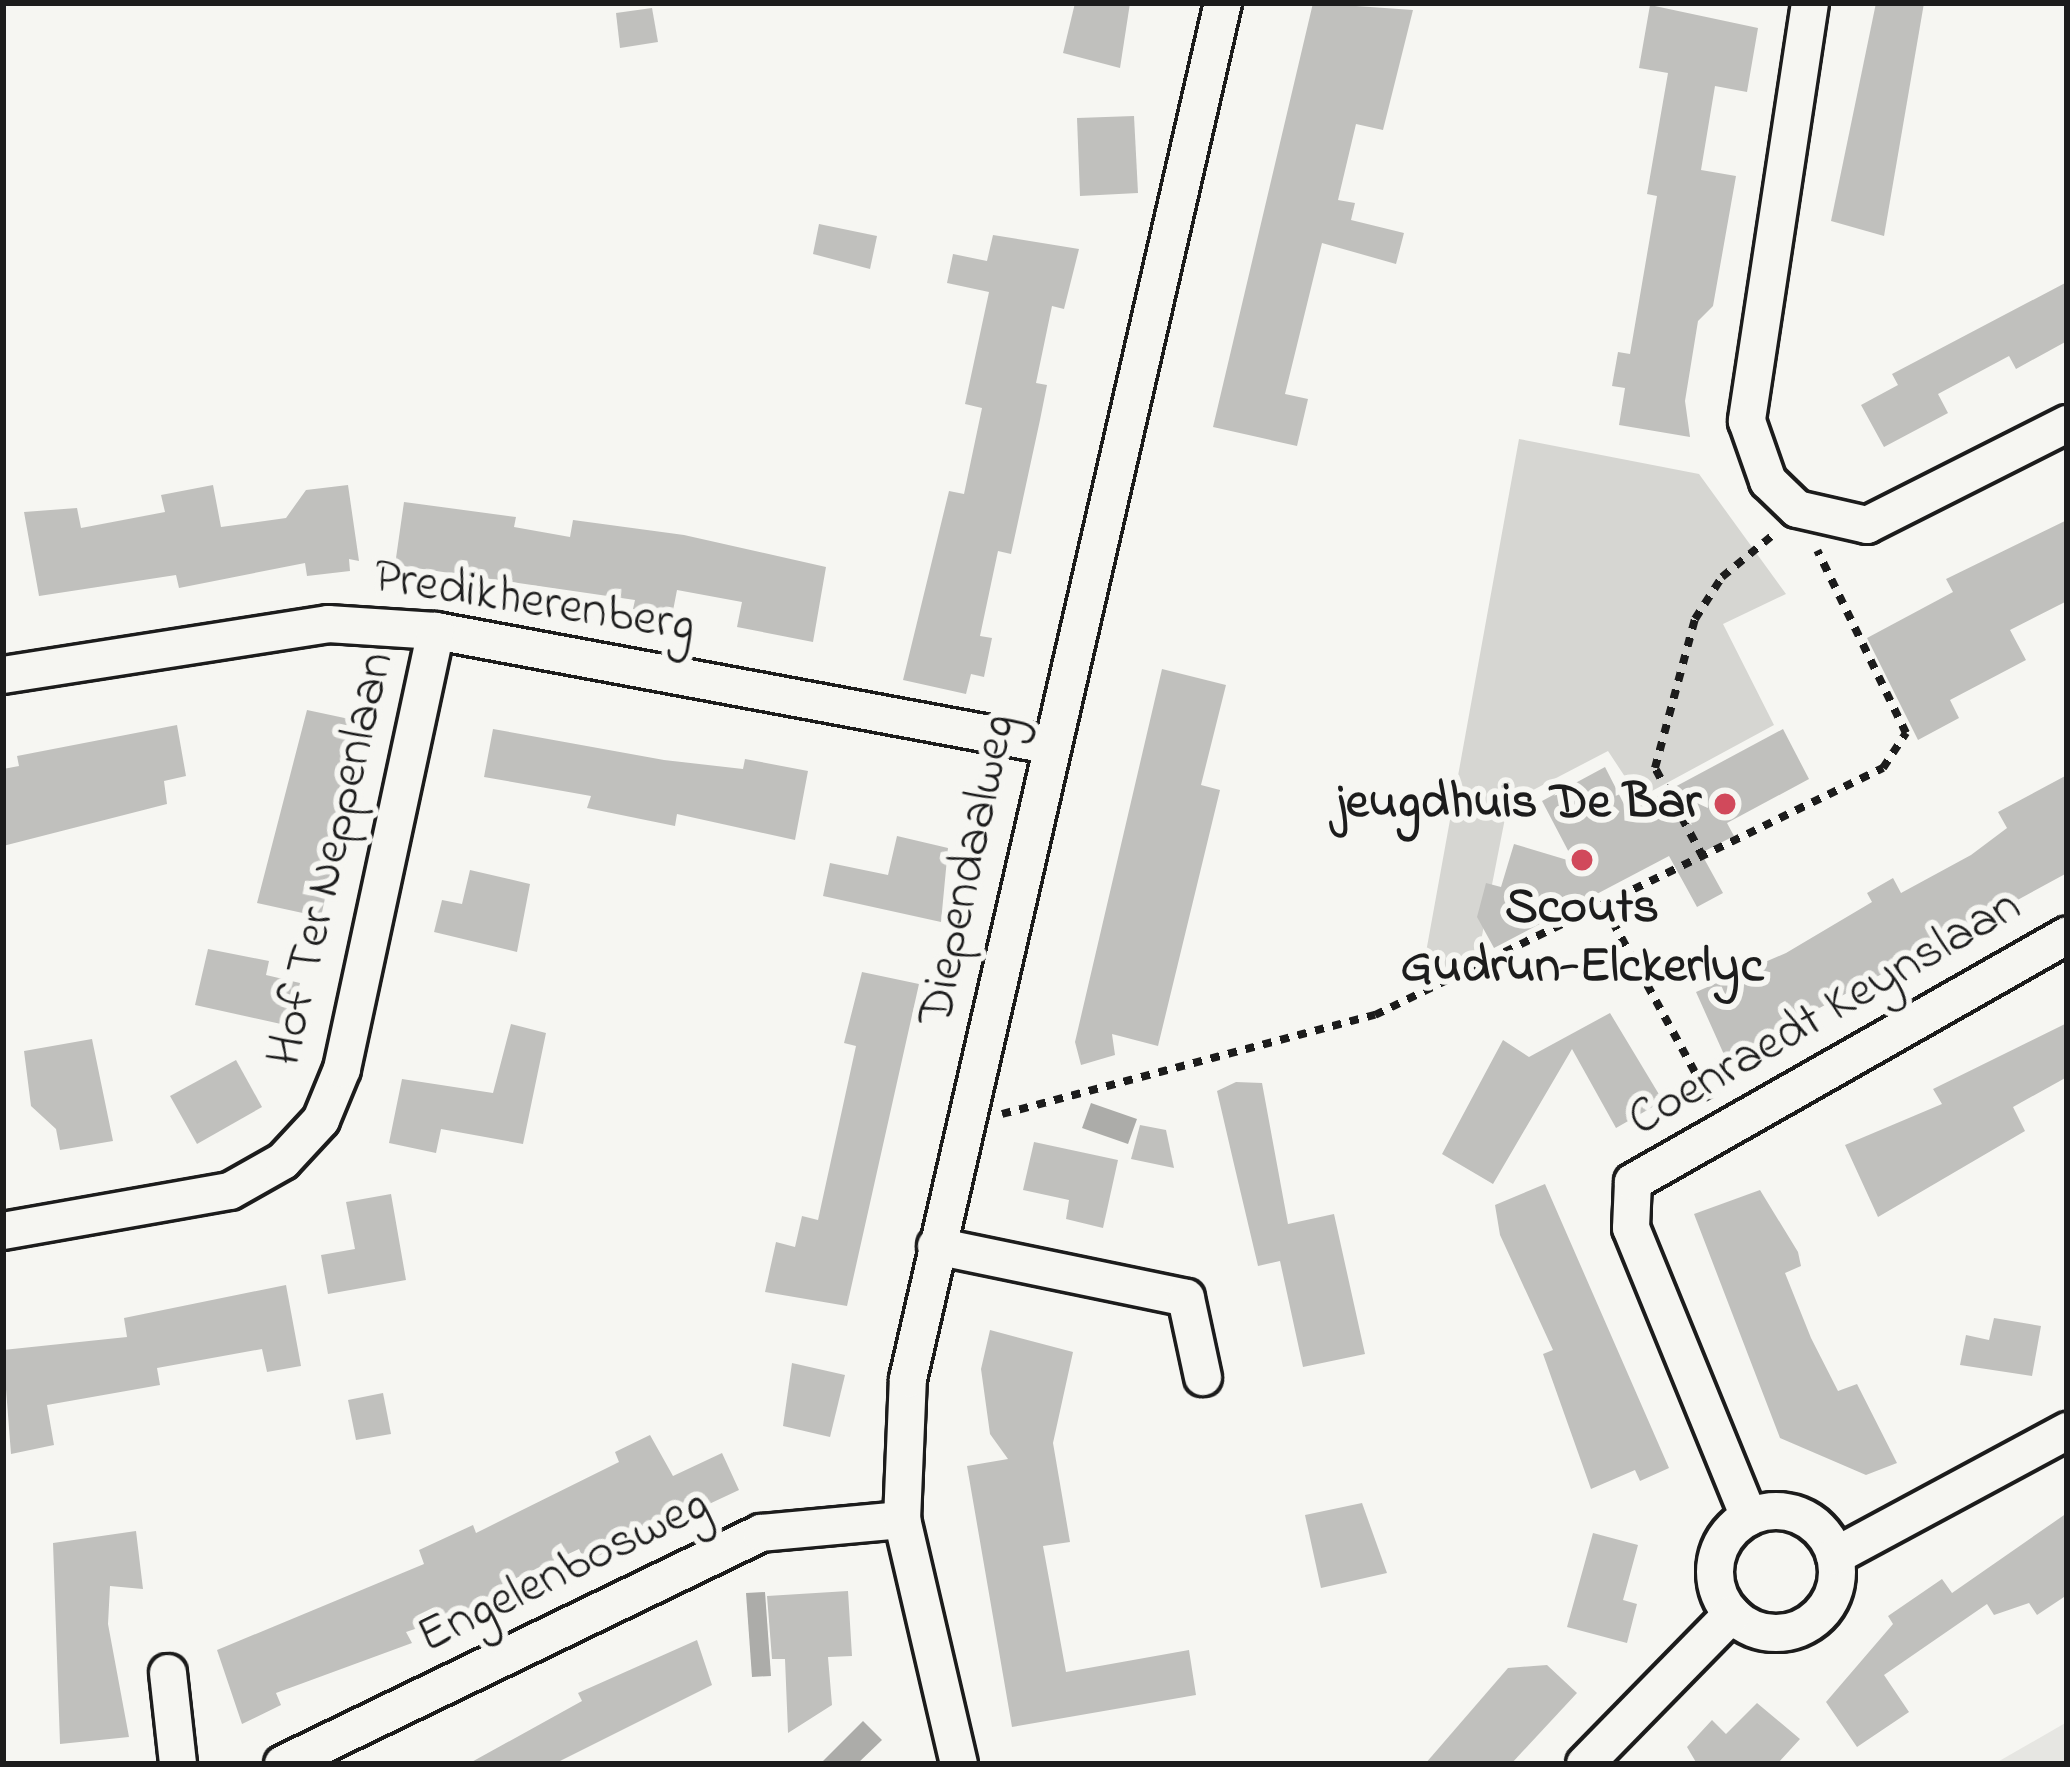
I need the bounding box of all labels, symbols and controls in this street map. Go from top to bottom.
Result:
street label: Predikherenberg [369,547,699,659]
street label: Hof Ter Neppenlaan [255,646,409,1072]
street label: Diependaalweg [906,709,1032,1031]
place label: jeugdhuis De Bar [1335,773,1701,835]
marker: jeugdhuis De Bar [1712,791,1738,817]
marker: Scouts Gudrun-Elckerlyc [1569,847,1595,873]
street label: Coenraedt Keynslaan [1618,877,2032,1151]
place label: Scouts Gudrun-Elckerlyc [1401,879,1763,999]
street label: Engelenbosweg [408,1475,720,1669]

